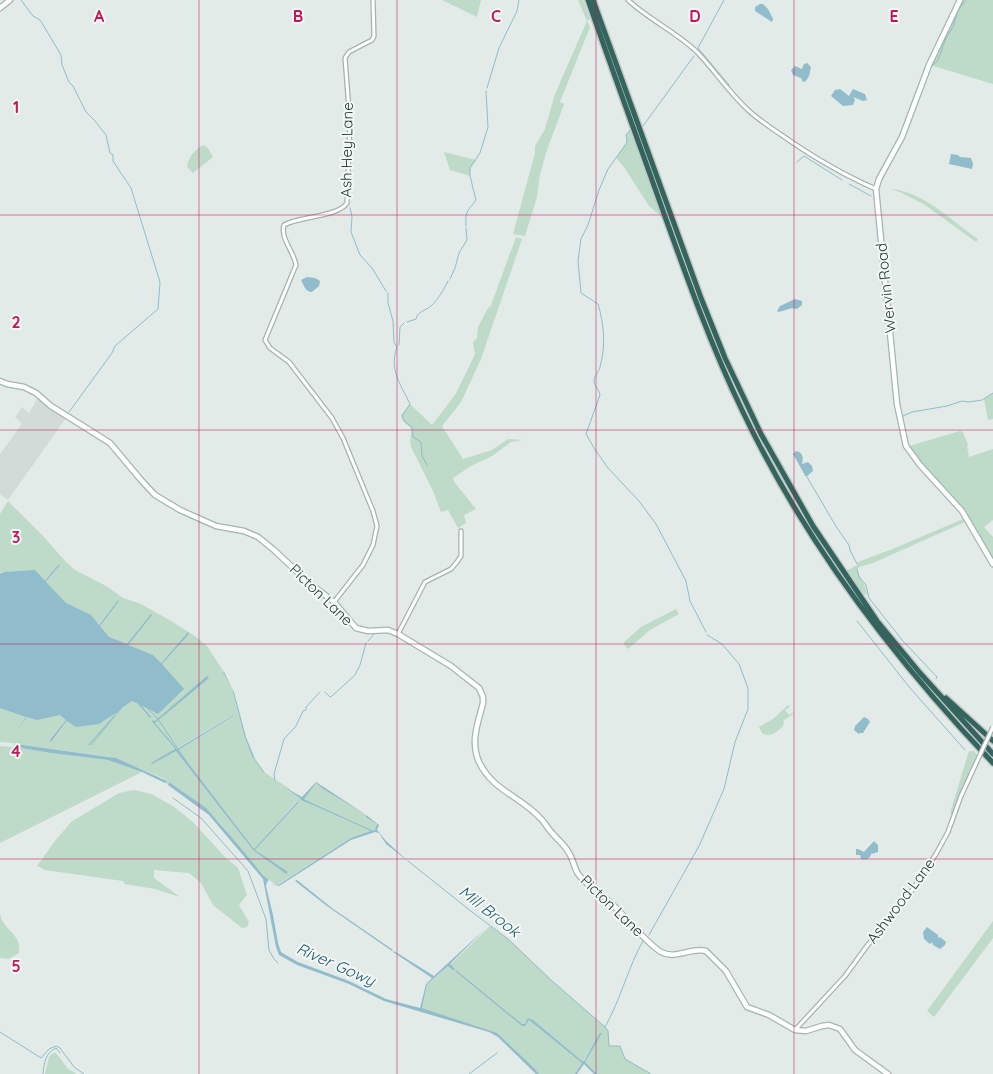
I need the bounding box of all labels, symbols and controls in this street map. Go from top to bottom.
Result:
text: A [94,6,105,26]
text: B [293,6,303,26]
text: C [491,6,501,26]
text: D [689,6,701,26]
text: E [889,6,899,26]
text: 1 [13,97,19,117]
street label: Ash Hey Lane [336,102,357,198]
street label: Wervin Road [871,242,900,334]
text: 2 [11,312,21,332]
text: 3 [12,527,20,547]
street label: Picton Lane [286,560,357,630]
text: 4 [11,741,21,761]
street label: Ashwood Lane [862,854,939,947]
street label: Picton Lane [577,871,648,941]
water label: Mill Brook [455,881,526,942]
water label: River Gowy [294,938,379,991]
text: 5 [11,956,21,976]

